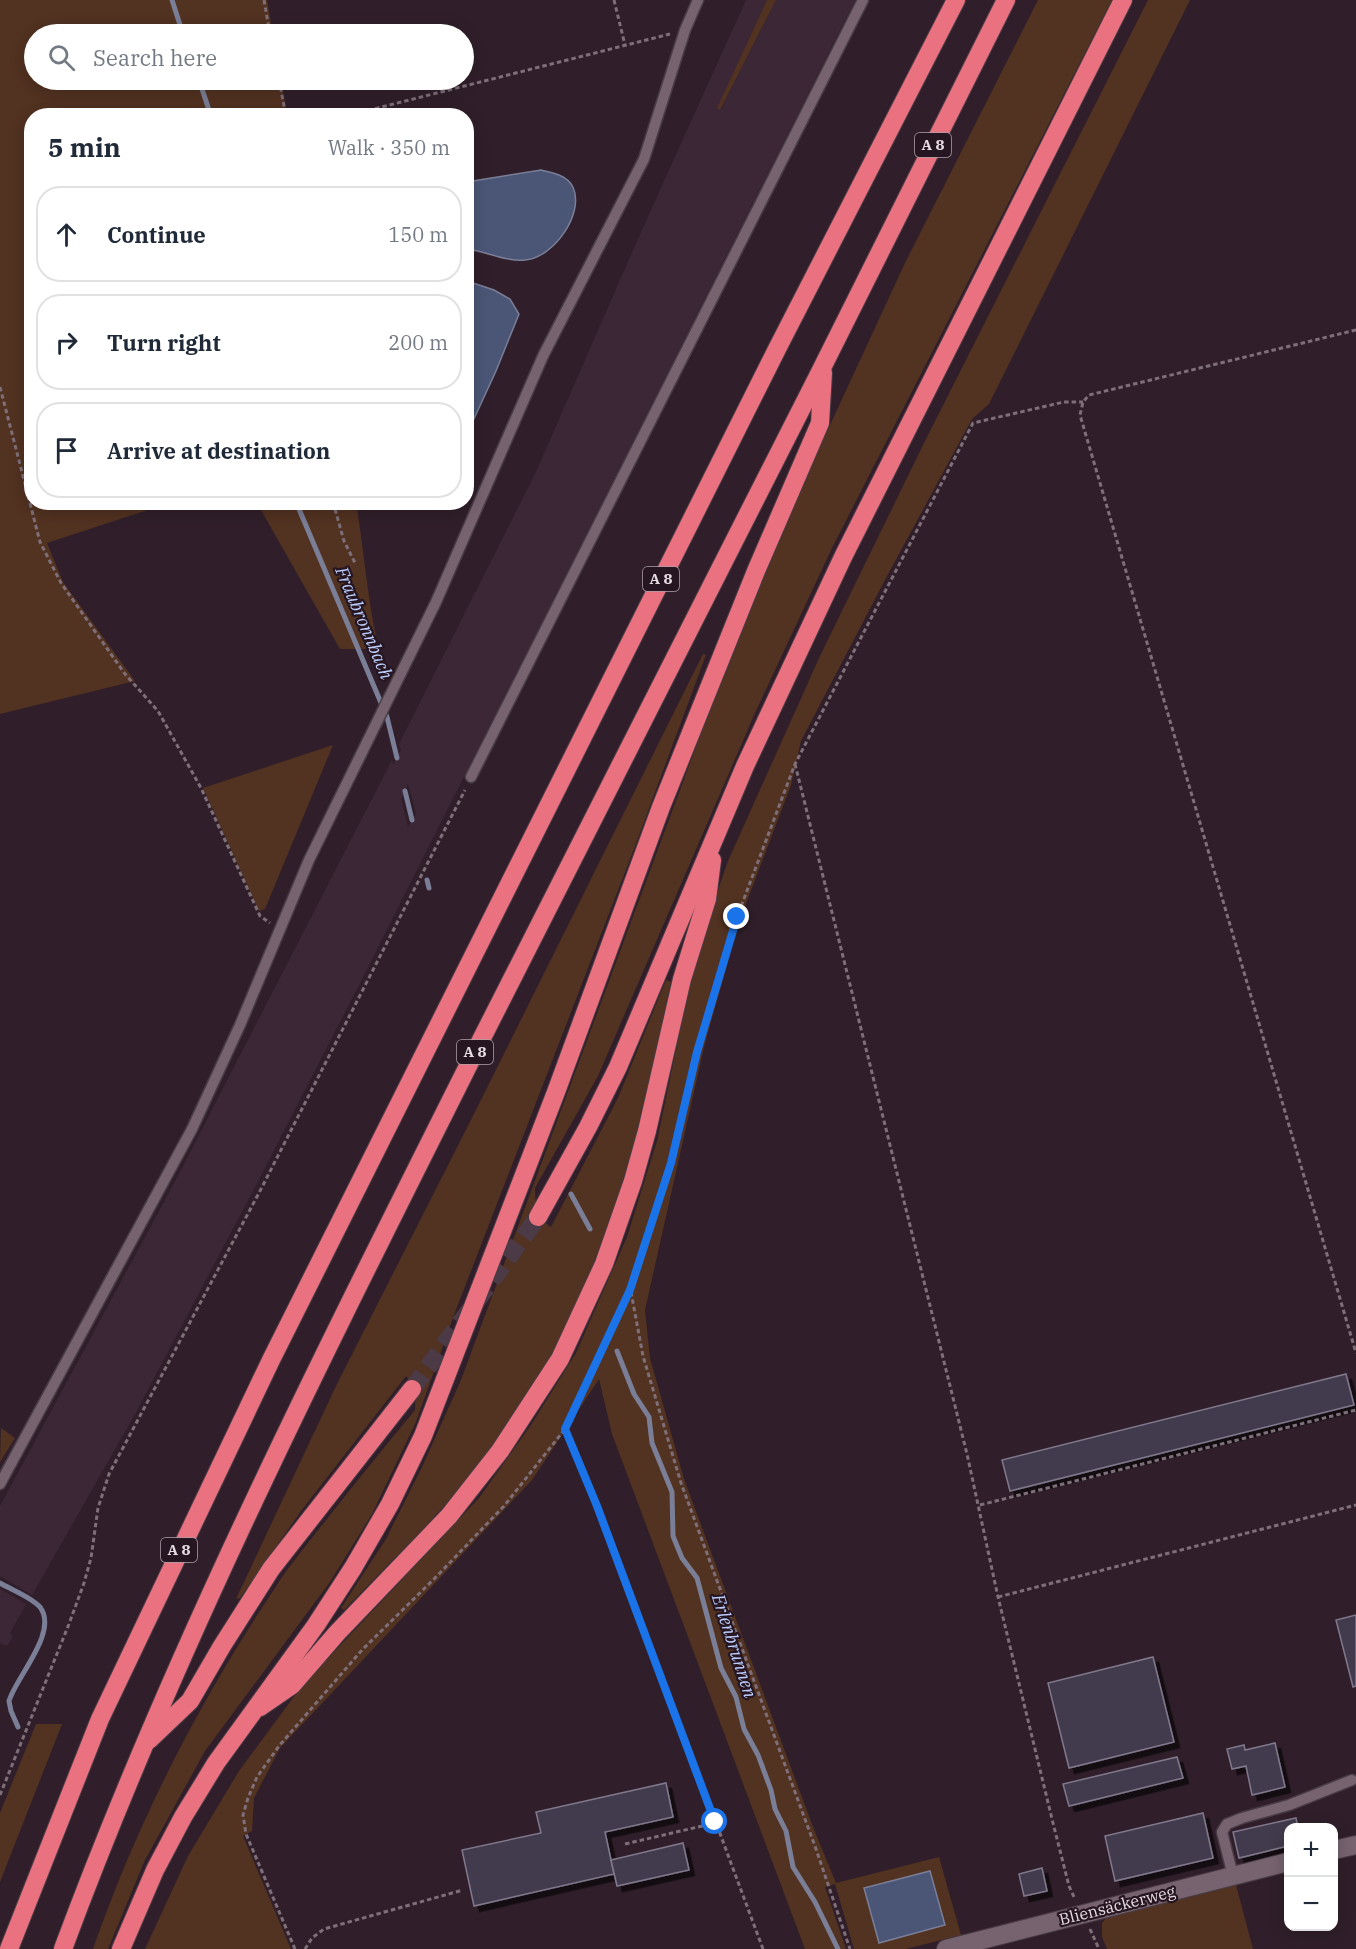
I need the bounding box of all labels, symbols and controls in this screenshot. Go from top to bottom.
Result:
search box [24,24,474,90]
icon: search [45,41,78,74]
text: Search here [93,43,217,72]
text: 5 min [48,130,121,164]
road number: A 8 [915,133,951,157]
text: Walk · 350 m [328,134,450,161]
icon: ahead [50,218,83,251]
text: Continue [107,220,206,249]
text: 150 m [388,221,448,248]
icon: right [50,326,83,359]
text: Turn right [107,328,221,357]
text: 200 m [388,329,448,356]
icon: arrive [50,434,83,467]
text: Arrive at destination [107,436,330,465]
water label: Fraubronnbach [330,562,399,683]
road number: A 8 [643,567,679,591]
route end [723,903,749,929]
road number: A 8 [457,1040,493,1064]
road number: A 8 [161,1538,197,1562]
water label: Erlenbrunnen [707,1590,762,1701]
route start [701,1808,727,1834]
map controls [1284,1823,1338,1931]
button: + [1284,1823,1338,1877]
button: − [1284,1877,1338,1931]
street label: Bliensäckerweg [1057,1881,1177,1929]

